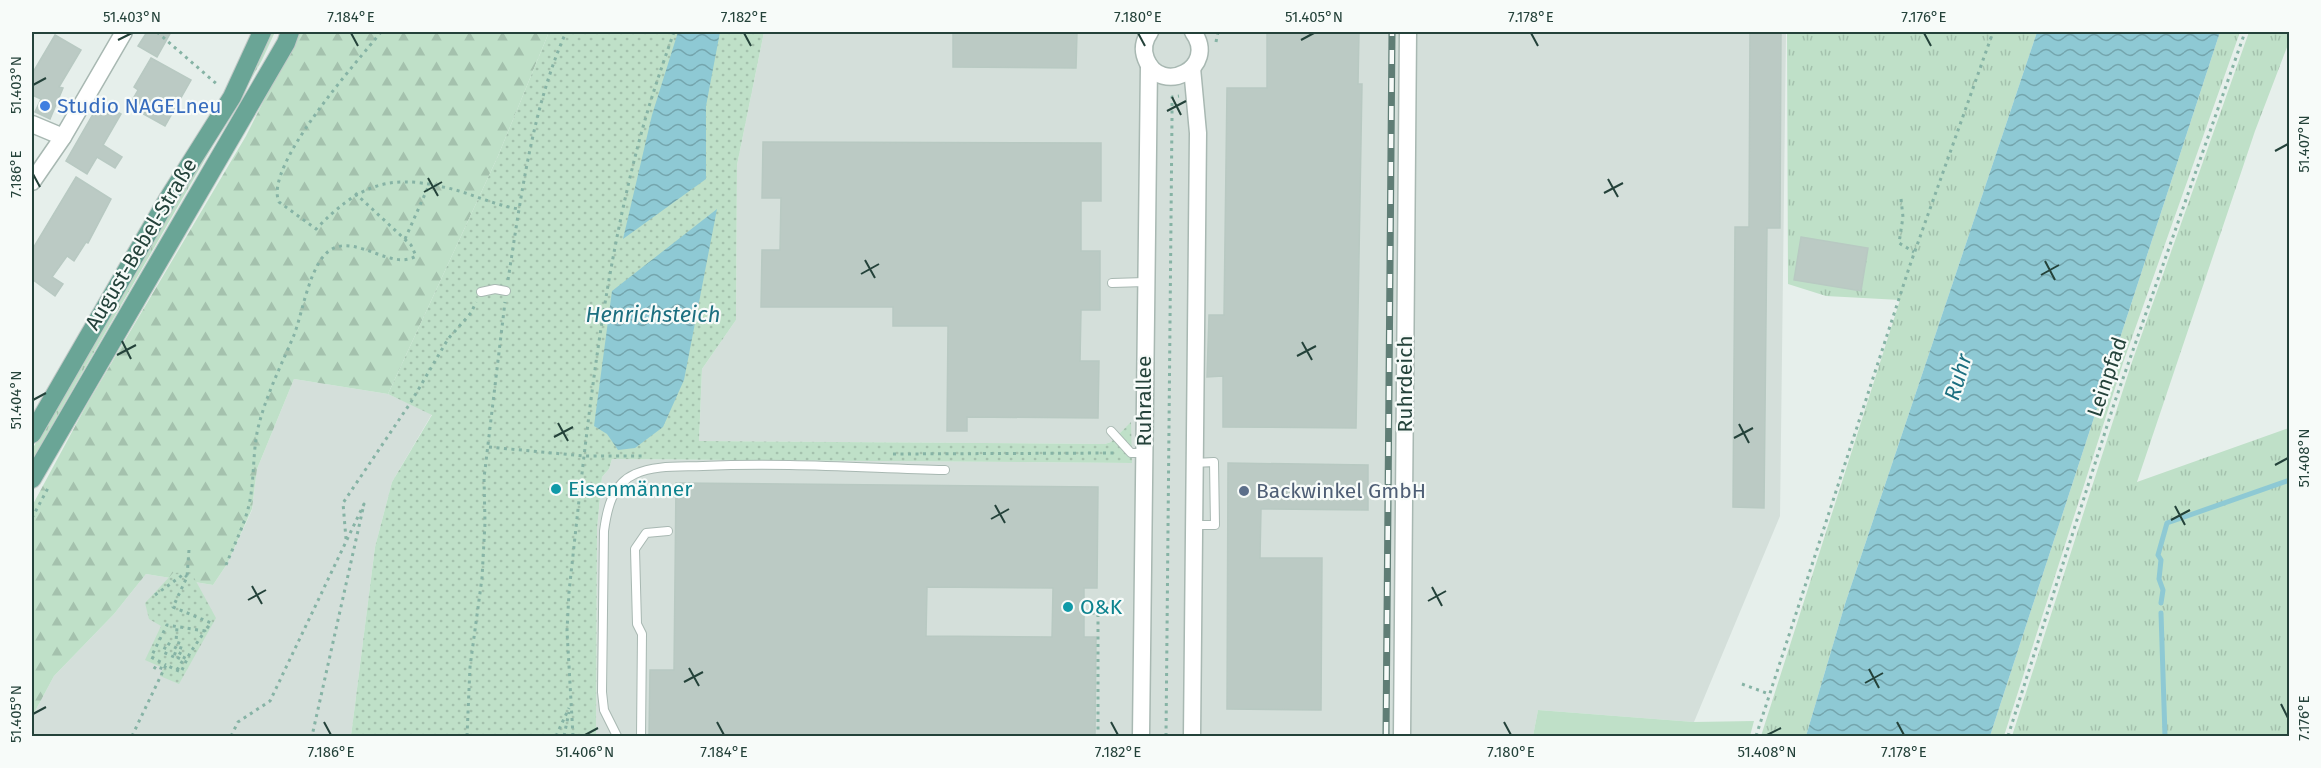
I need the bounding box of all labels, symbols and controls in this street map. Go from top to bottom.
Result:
text: 51.403°N [103,8,161,26]
text: 7.184°E [327,8,375,26]
text: 7.182°E [721,8,767,26]
text: 7.180°E [1114,8,1162,26]
text: 51.405°N [1285,8,1343,26]
text: 7.178°E [1508,8,1554,26]
text: 7.176°E [1901,8,1947,26]
text: 51.403°N [7,56,25,114]
place label: Studio NAGELneu [57,93,221,119]
marker: Studio NAGELneu [38,99,52,113]
text: 51.407°N [2295,115,2313,173]
text: 7.186°E [7,150,25,198]
street label: August-Bebel-Straße [79,153,203,335]
water label: Henrichsteich [586,301,720,328]
street label: Leinpfad [2081,334,2133,420]
street label: Ruhrdeich [1392,336,1418,432]
water label: Ruhr [1938,350,1978,403]
street label: Ruhrallee [1131,356,1157,446]
text: 51.404°N [7,371,25,429]
text: 51.408°N [2295,428,2313,488]
place label: Eisenmänner [568,476,692,502]
place label: Backwinkel GmbH [1256,478,1426,504]
marker: Eisenmänner [549,482,563,496]
marker: Backwinkel GmbH [1237,484,1251,498]
place label: O&K [1080,594,1123,620]
marker: O&K [1061,600,1075,614]
text: 51.405°N [7,685,25,743]
text: 7.176°E [2295,695,2313,741]
text: 7.186°E [307,743,355,761]
text: 51.406°N [556,743,614,761]
text: 7.184°E [700,743,748,761]
text: 7.182°E [1095,743,1141,761]
text: 7.180°E [1487,743,1535,761]
text: 51.408°N [1737,743,1797,761]
text: 7.178°E [1881,743,1927,761]

